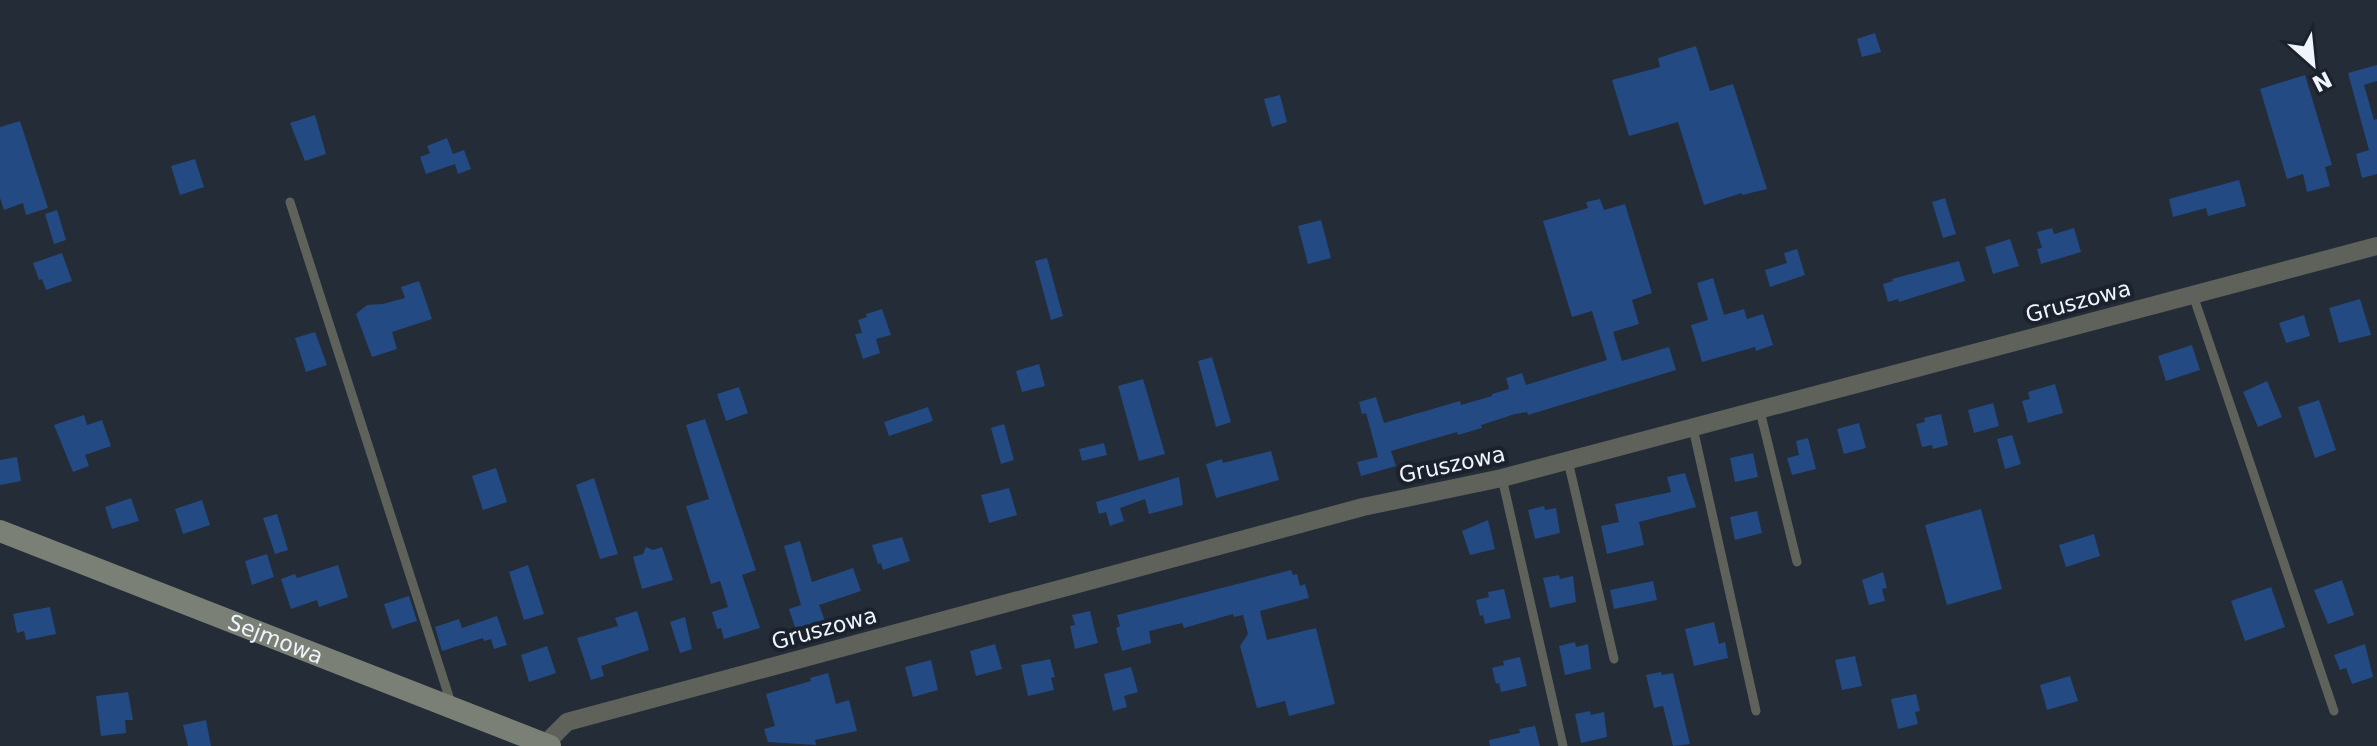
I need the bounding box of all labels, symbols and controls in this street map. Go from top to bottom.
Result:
north arrow [2273,24,2353,104]
text: N [2308,66,2336,97]
street label: Gruszowa [2023,275,2134,328]
street label: Gruszowa [1397,441,1508,488]
street label: Gruszowa [769,602,880,655]
street label: Sejmowa [224,609,327,669]

